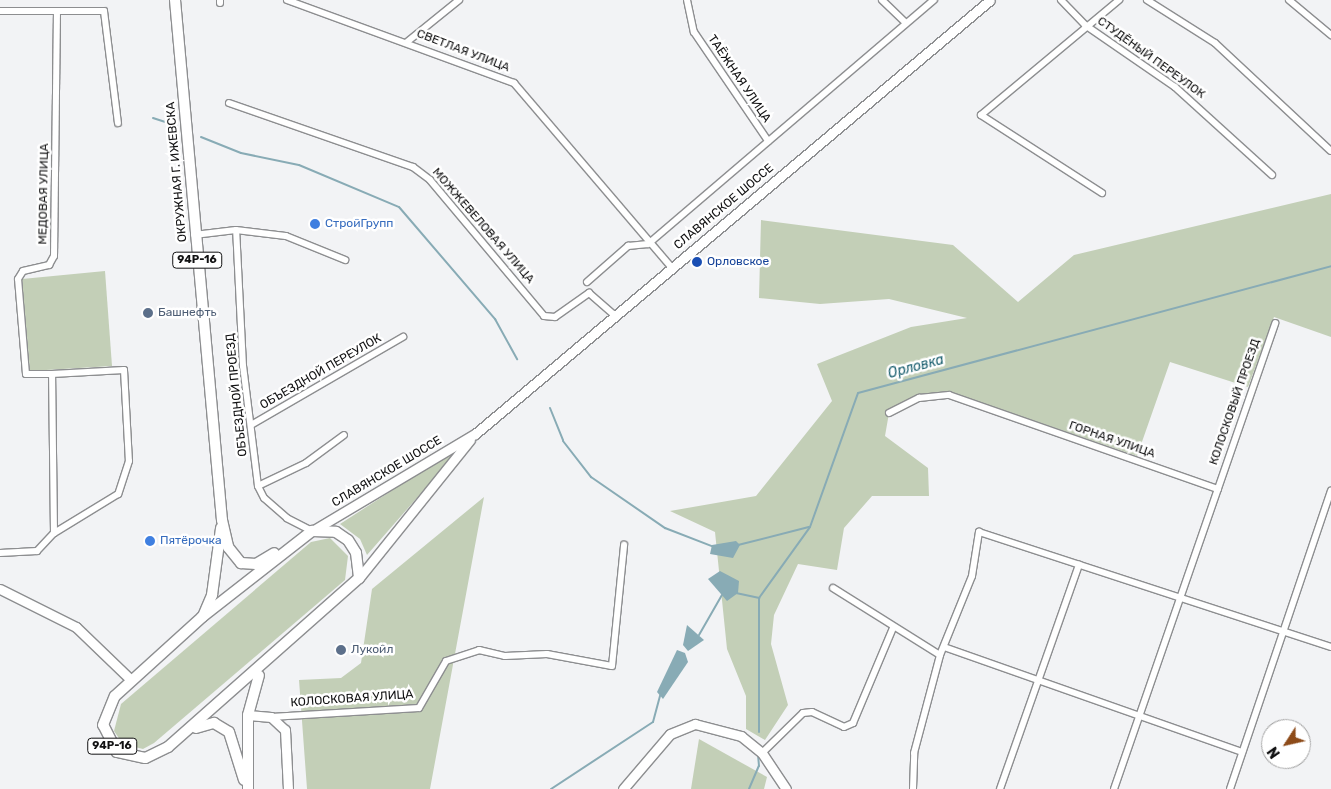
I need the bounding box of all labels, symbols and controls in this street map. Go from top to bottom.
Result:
street label: СТУДЁНЫЙ ПЕРЕУЛОК [1094,14,1208,102]
street label: СВЕТЛАЯ УЛИЦА [414,27,512,75]
street label: ТАЁЖНАЯ УЛИЦА [704,32,774,126]
street label: ОКРУЖНАЯ Г. ИЖЕВСКА [164,101,190,243]
street label: МЕДОВАЯ УЛИЦА [36,143,52,245]
street label: СЛАВЯНСКОЕ ШОССЕ [671,161,777,253]
street label: МОЖЖЕВЕЛОВАЯ УЛИЦА [429,165,537,287]
place label: СтройГрупп [325,217,393,231]
marker: СтройГрупп [309,218,321,230]
road number: 94Р-16 [172,252,222,268]
place label: Орловское [707,255,769,269]
marker: Орловское [691,256,703,268]
place label: Башнефть [158,306,217,320]
marker: Башнефть [142,307,154,319]
street label: ОБЪЕЗДНОЙ ПЕРЕУЛОК [258,331,384,413]
street label: ОБЪЕЗДНОЙ ПРОЕЗД [223,333,251,457]
street label: КОЛОСКОВЫЙ ПРОЕЗД [1207,337,1263,467]
water label: Орловка [886,351,946,383]
street label: ГОРНАЯ УЛИЦА [1067,418,1157,462]
street label: СЛАВЯНСКОЕ ШОССЕ [330,434,444,510]
place label: Пятёрочка [160,534,222,548]
marker: Пятёрочка [144,535,156,547]
place label: Лукойл [351,643,393,657]
marker: Лукойл [335,644,347,656]
street label: КОЛОСКОВАЯ УЛИЦА [290,688,414,710]
north arrow [1261,719,1311,769]
road number: 94Р-16 [87,738,137,754]
text: N [1264,743,1284,761]

